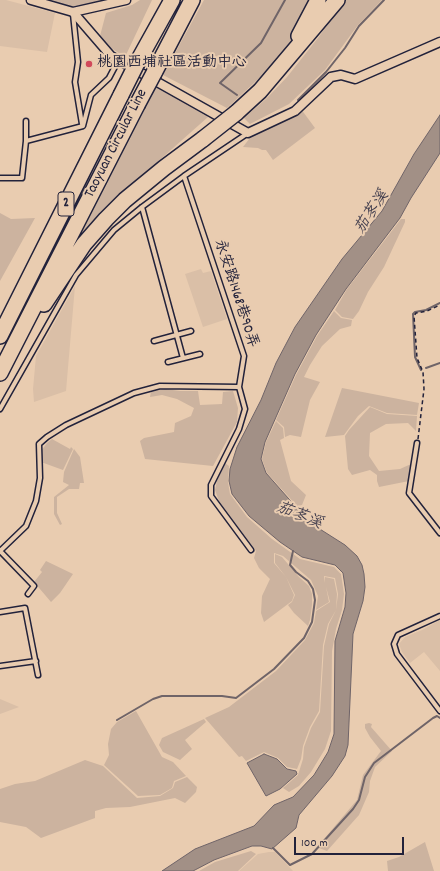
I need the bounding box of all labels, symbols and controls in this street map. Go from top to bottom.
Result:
place label: 桃園西埔社區活動中心 [97,55,247,73]
marker: 桃園西埔社區活動中心 [84,59,94,69]
street label: Taoyuan Circular Line [82,87,152,201]
water label: 茄苳溪 [352,188,394,238]
road number: 2 [58,192,74,216]
street label: 永安路1468巷90弄 [209,238,261,350]
water label: 茄苳溪 [273,499,325,535]
scale bar [296,829,406,855]
text: 100 m [301,835,328,852]

